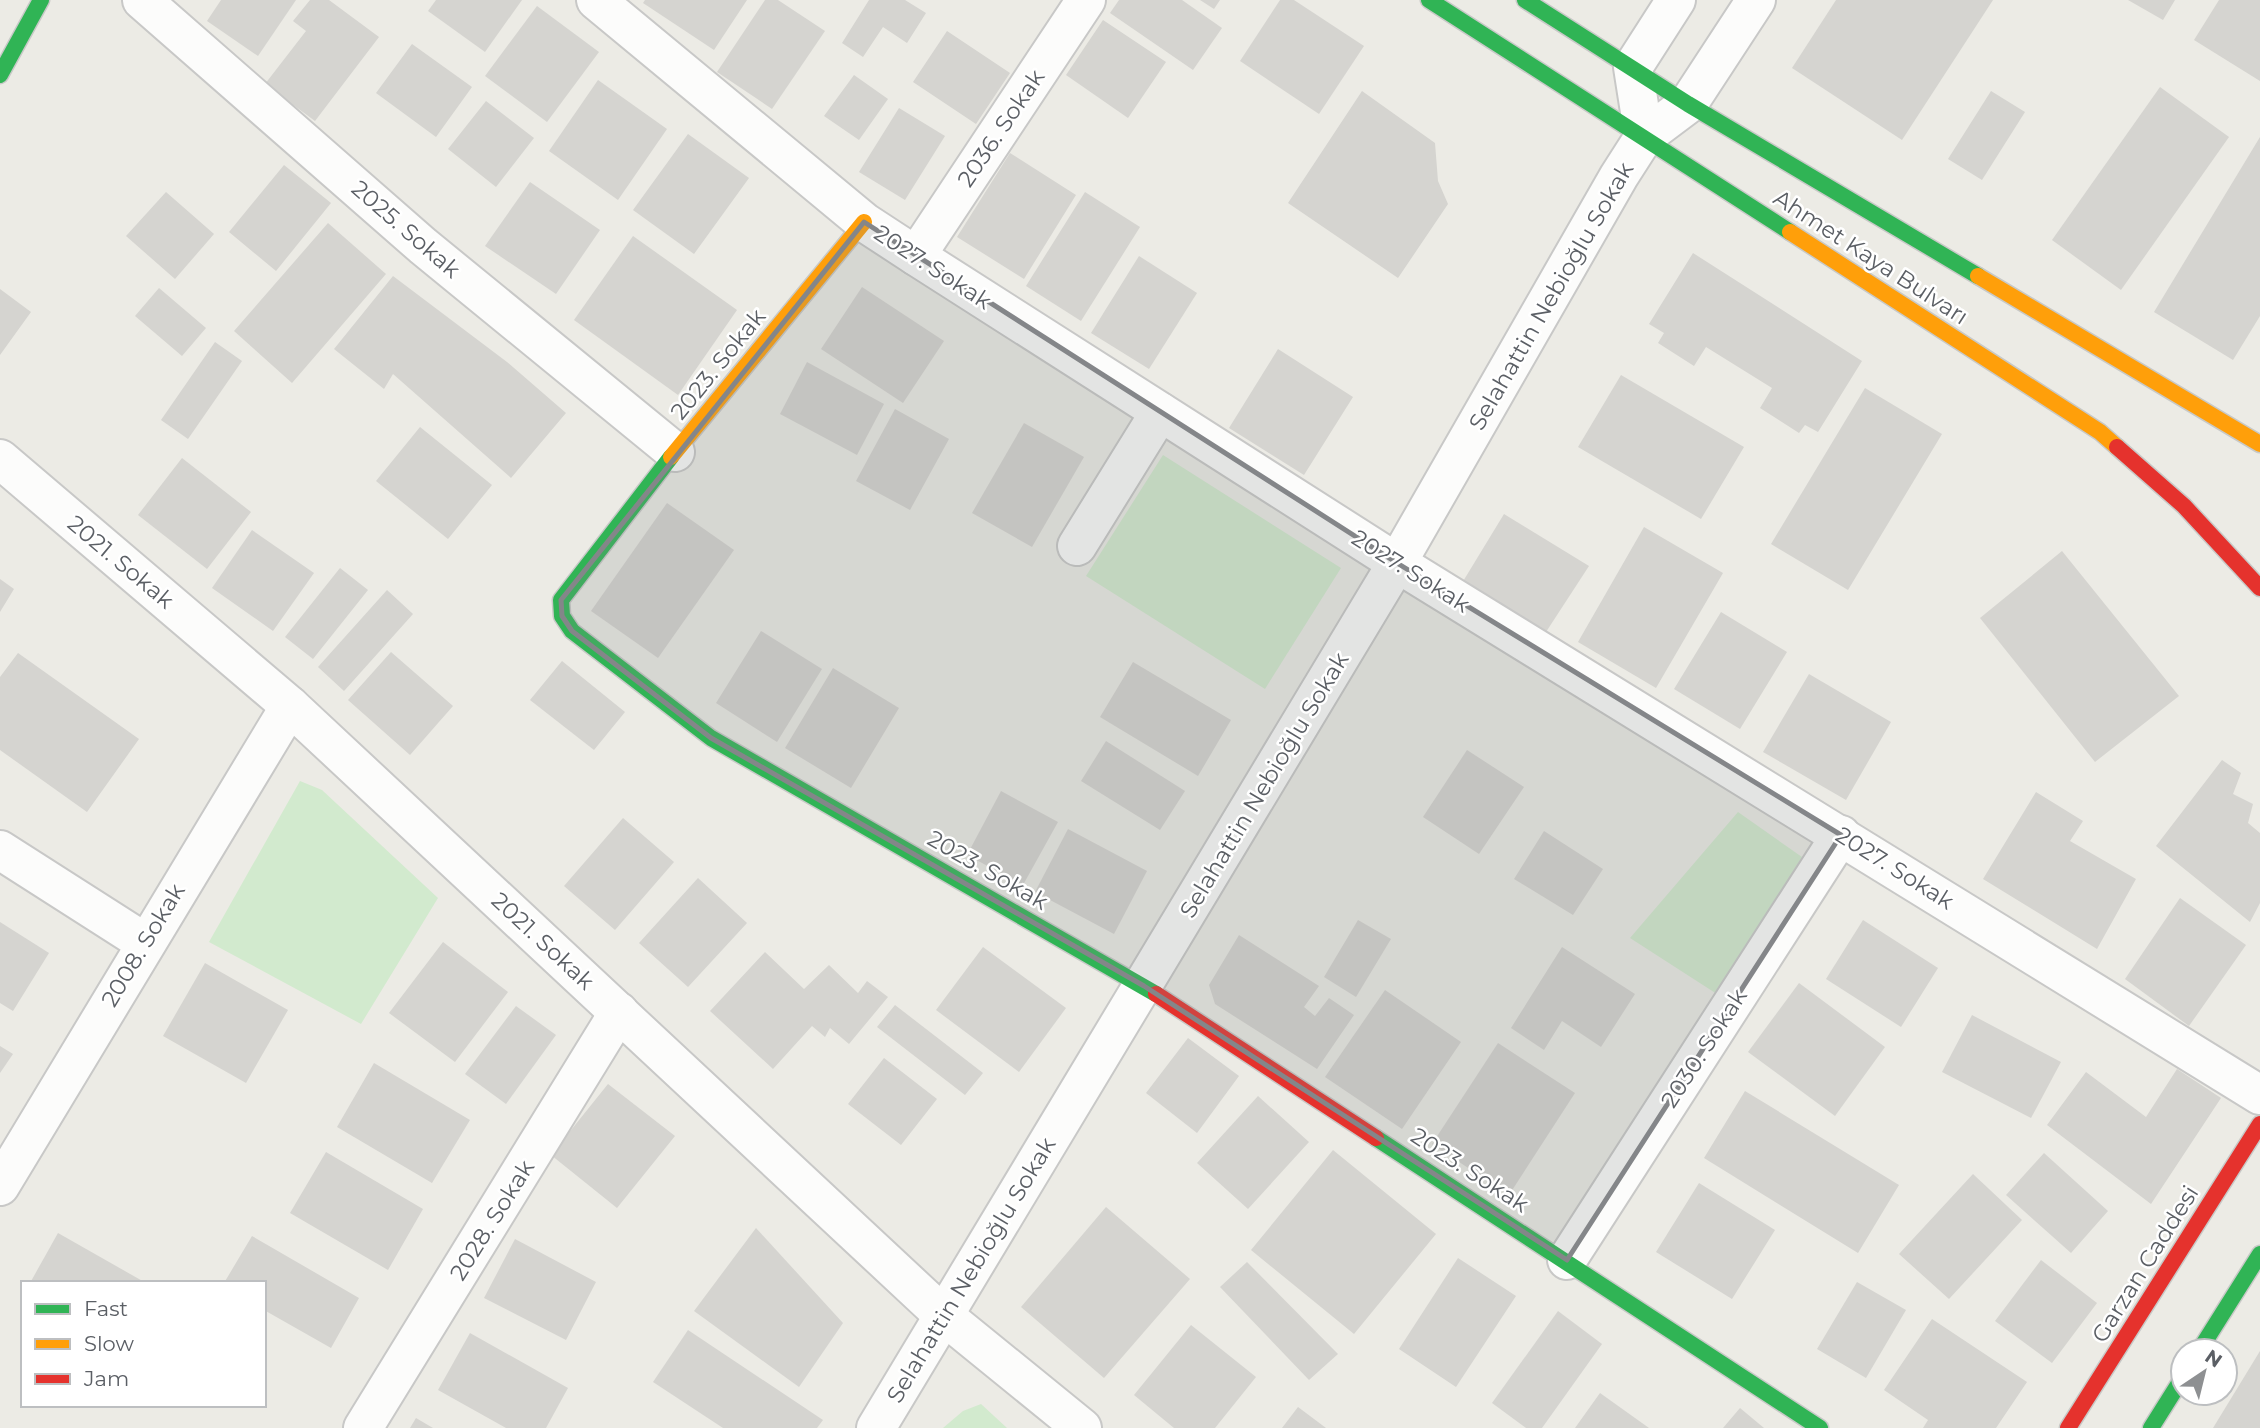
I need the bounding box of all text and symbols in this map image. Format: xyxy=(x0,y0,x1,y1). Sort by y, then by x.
street label: 2036. Sokak xyxy=(951,64,1051,192)
street label: Selahattin Nebioğlu Sokak xyxy=(1463,157,1639,435)
street label: 2025. Sokak xyxy=(346,174,466,284)
street label: Ahmet Kaya Bulvarı xyxy=(1768,184,1974,330)
street label: 2027. Sokak xyxy=(869,219,997,315)
street label: 2023. Sokak xyxy=(665,303,771,425)
street label: 2021. Sokak xyxy=(62,510,180,615)
street label: 2027. Sokak xyxy=(1347,524,1475,618)
street label: Selahattin Nebioğlu Sokak xyxy=(1174,647,1355,923)
street label: 2027. Sokak xyxy=(1831,821,1959,915)
street label: 2023. Sokak xyxy=(923,824,1053,916)
street label: 2008. Sokak xyxy=(95,878,191,1012)
street label: 2021. Sokak xyxy=(486,886,600,996)
street label: 2030. Sokak xyxy=(1655,983,1753,1113)
street label: 2023. Sokak xyxy=(1406,1122,1534,1219)
street label: Selahattin Nebioğlu Sokak xyxy=(881,1132,1062,1408)
street label: 2028. Sokak xyxy=(444,1154,540,1285)
street label: Garzan Caddesi xyxy=(2086,1180,2204,1348)
legend xyxy=(21,1281,266,1407)
text: Fast xyxy=(84,1296,128,1321)
text: Slow xyxy=(84,1331,134,1356)
north arrow xyxy=(2169,1337,2239,1407)
text: N xyxy=(2201,1345,2226,1372)
text: Jam xyxy=(83,1366,129,1391)

